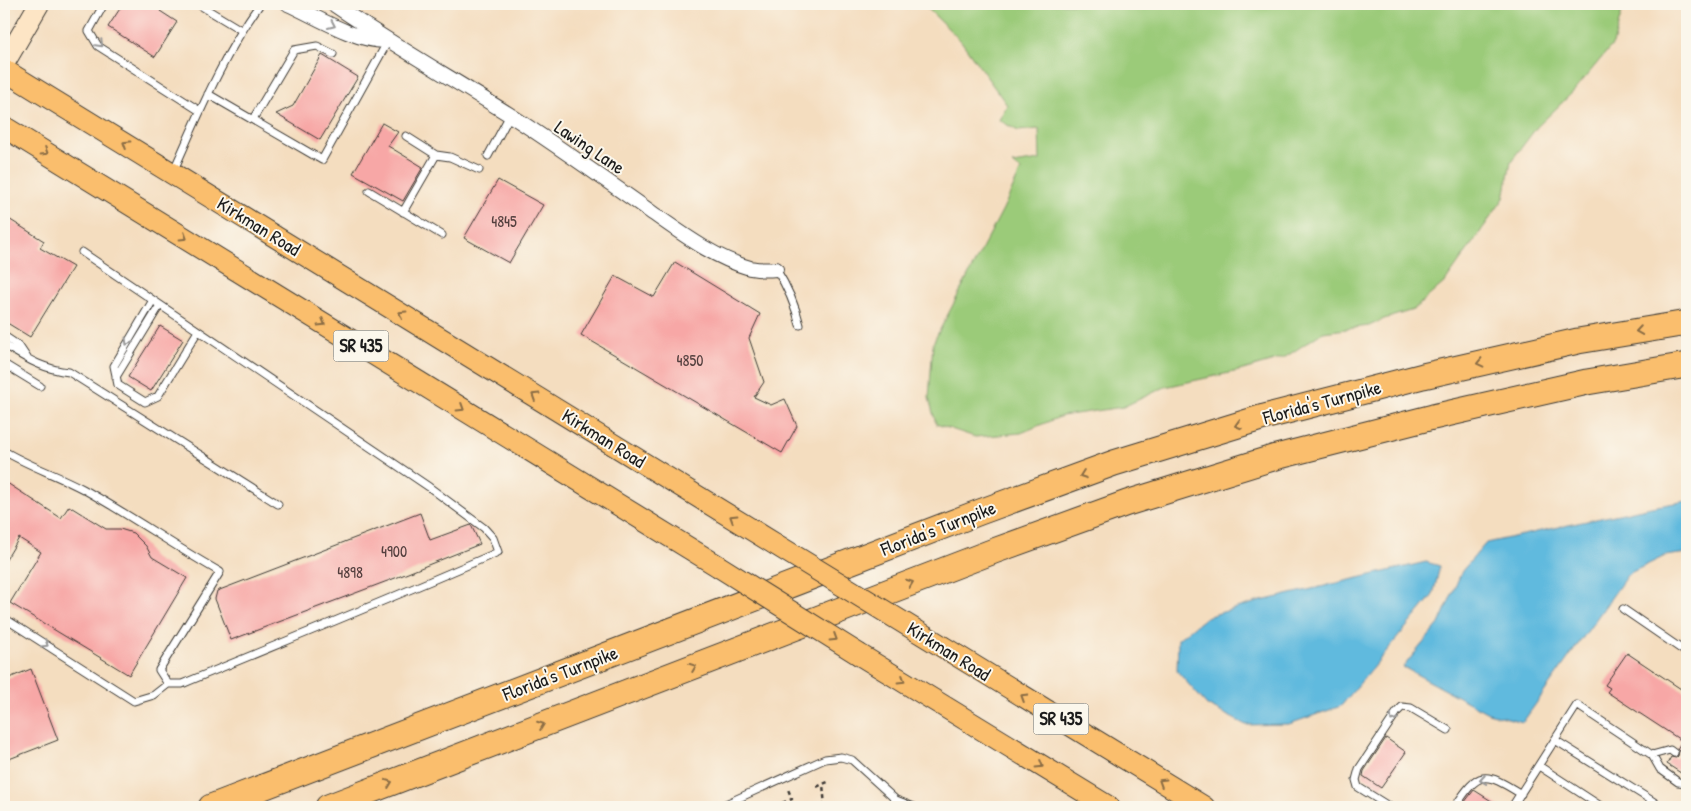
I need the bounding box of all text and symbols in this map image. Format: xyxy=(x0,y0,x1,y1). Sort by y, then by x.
one-way arrow xyxy=(327,19,336,29)
one-way arrow xyxy=(94,38,103,47)
street label: Lawing Lane xyxy=(550,114,631,180)
one-way arrow xyxy=(122,141,131,151)
one-way arrow xyxy=(40,146,49,156)
street label: Kirkman Road xyxy=(212,190,306,262)
house number: 4845 xyxy=(491,210,517,232)
one-way arrow xyxy=(178,231,187,241)
one-way arrow xyxy=(399,311,408,321)
one-way arrow xyxy=(317,316,326,326)
one-way arrow xyxy=(1635,325,1644,335)
road number: SR 435 xyxy=(334,331,388,362)
one-way arrow xyxy=(125,337,135,346)
house number: 4850 xyxy=(677,349,703,371)
one-way arrow xyxy=(1475,357,1484,368)
street label: Florida's Turnpike xyxy=(1259,374,1384,431)
one-way arrow xyxy=(532,393,541,403)
one-way arrow xyxy=(455,401,464,411)
street label: Kirkman Road xyxy=(557,402,651,474)
one-way arrow xyxy=(1234,419,1242,429)
one-way arrow xyxy=(1079,469,1088,479)
street label: Florida's Turnpike xyxy=(876,494,1000,562)
one-way arrow xyxy=(730,515,739,524)
house number: 4900 xyxy=(381,540,407,562)
house number: 4898 xyxy=(337,561,363,583)
one-way arrow xyxy=(905,579,914,589)
street label: Kirkman Road xyxy=(902,615,996,687)
one-way arrow xyxy=(828,632,837,642)
one-way arrow xyxy=(39,638,49,647)
street label: Florida's Turnpike xyxy=(498,639,622,707)
one-way arrow xyxy=(688,663,697,673)
one-way arrow xyxy=(896,674,905,684)
one-way arrow xyxy=(1020,693,1029,703)
road number: SR 435 xyxy=(1034,704,1088,734)
one-way arrow xyxy=(1390,712,1399,722)
one-way arrow xyxy=(536,721,545,731)
one-way arrow xyxy=(1035,759,1044,769)
one-way arrow xyxy=(1479,774,1488,784)
one-way arrow xyxy=(1159,778,1168,788)
one-way arrow xyxy=(385,779,393,789)

